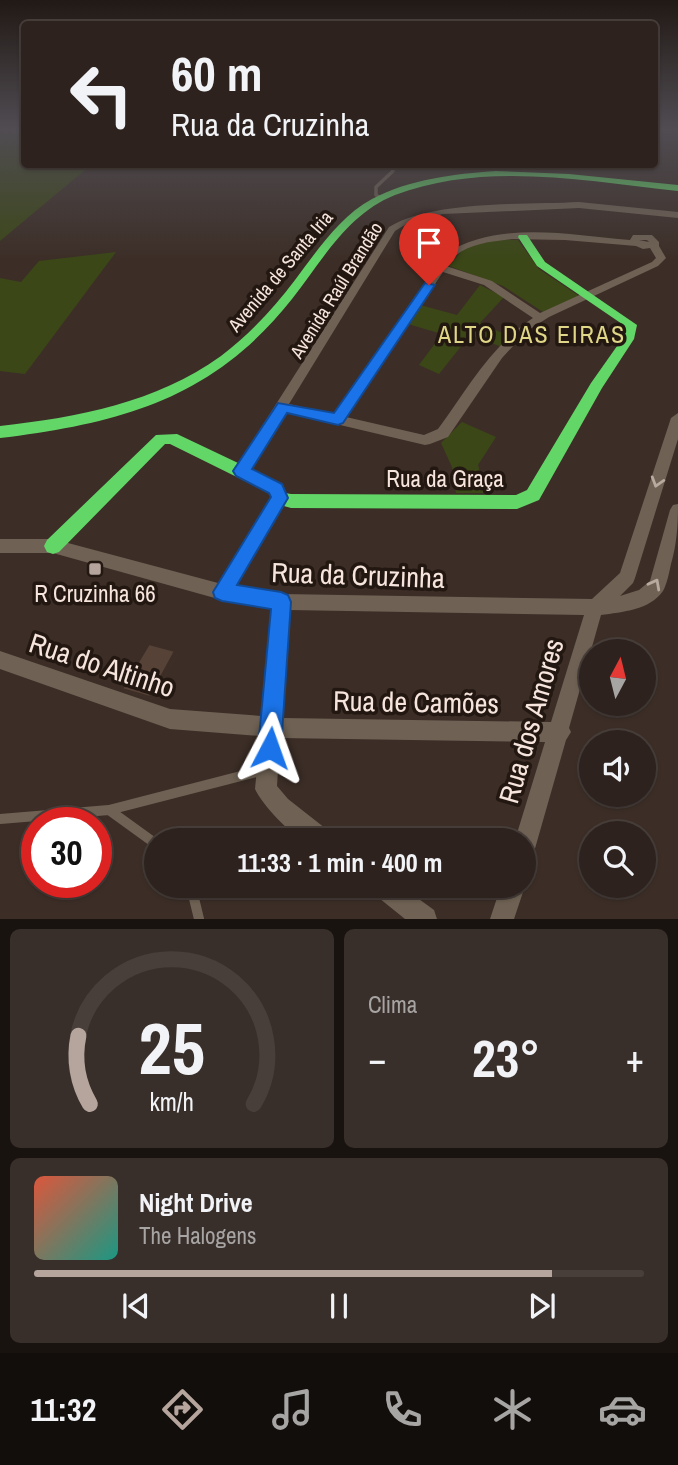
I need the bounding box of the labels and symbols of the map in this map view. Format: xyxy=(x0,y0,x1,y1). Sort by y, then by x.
street label: Avenida de Santa Iria xyxy=(221,205,339,338)
pin xyxy=(399,213,459,285)
street label: Avenida Raúl Brandão xyxy=(283,217,388,364)
district label: ALTO DAS EIRAS xyxy=(437,318,626,350)
street label: Rua da Graça xyxy=(386,463,504,494)
one-way arrow xyxy=(650,476,665,488)
street label: Rua da Cruzinha xyxy=(271,553,446,597)
marker: R Cruzinha 66 xyxy=(87,561,103,577)
place label: R Cruzinha 66 xyxy=(34,578,156,609)
one-way arrow xyxy=(646,578,660,591)
street label: Rua do Altinho xyxy=(24,624,180,706)
street label: Rua dos Amores xyxy=(489,634,573,808)
north arrow xyxy=(579,639,656,716)
street label: Rua de Camões xyxy=(333,682,499,722)
position arrow xyxy=(233,711,307,785)
speed limit sign: 30 xyxy=(21,807,112,898)

